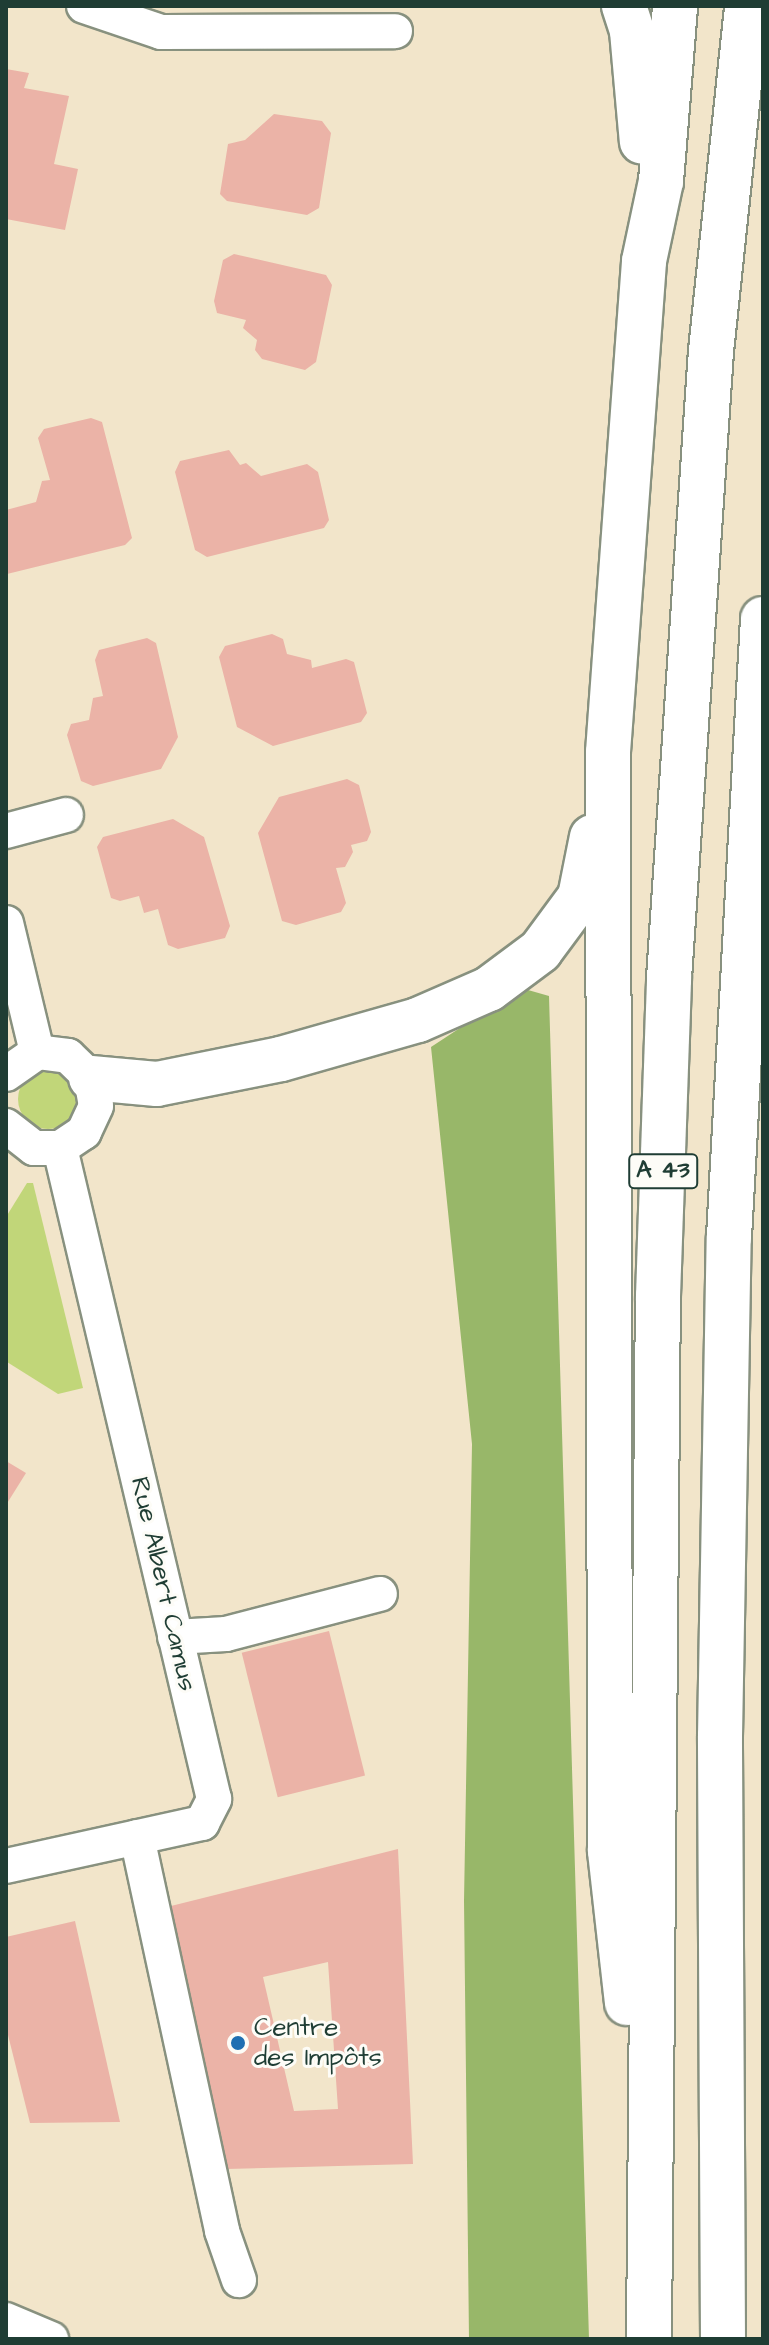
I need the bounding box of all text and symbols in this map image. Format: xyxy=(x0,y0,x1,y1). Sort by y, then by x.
road number: A 43 xyxy=(627,1151,699,1191)
street label: Rue Albert Camus xyxy=(123,1474,203,1694)
place label: Centre des Impôts xyxy=(254,2012,382,2074)
marker: Centre des Impôts xyxy=(229,2034,247,2052)

